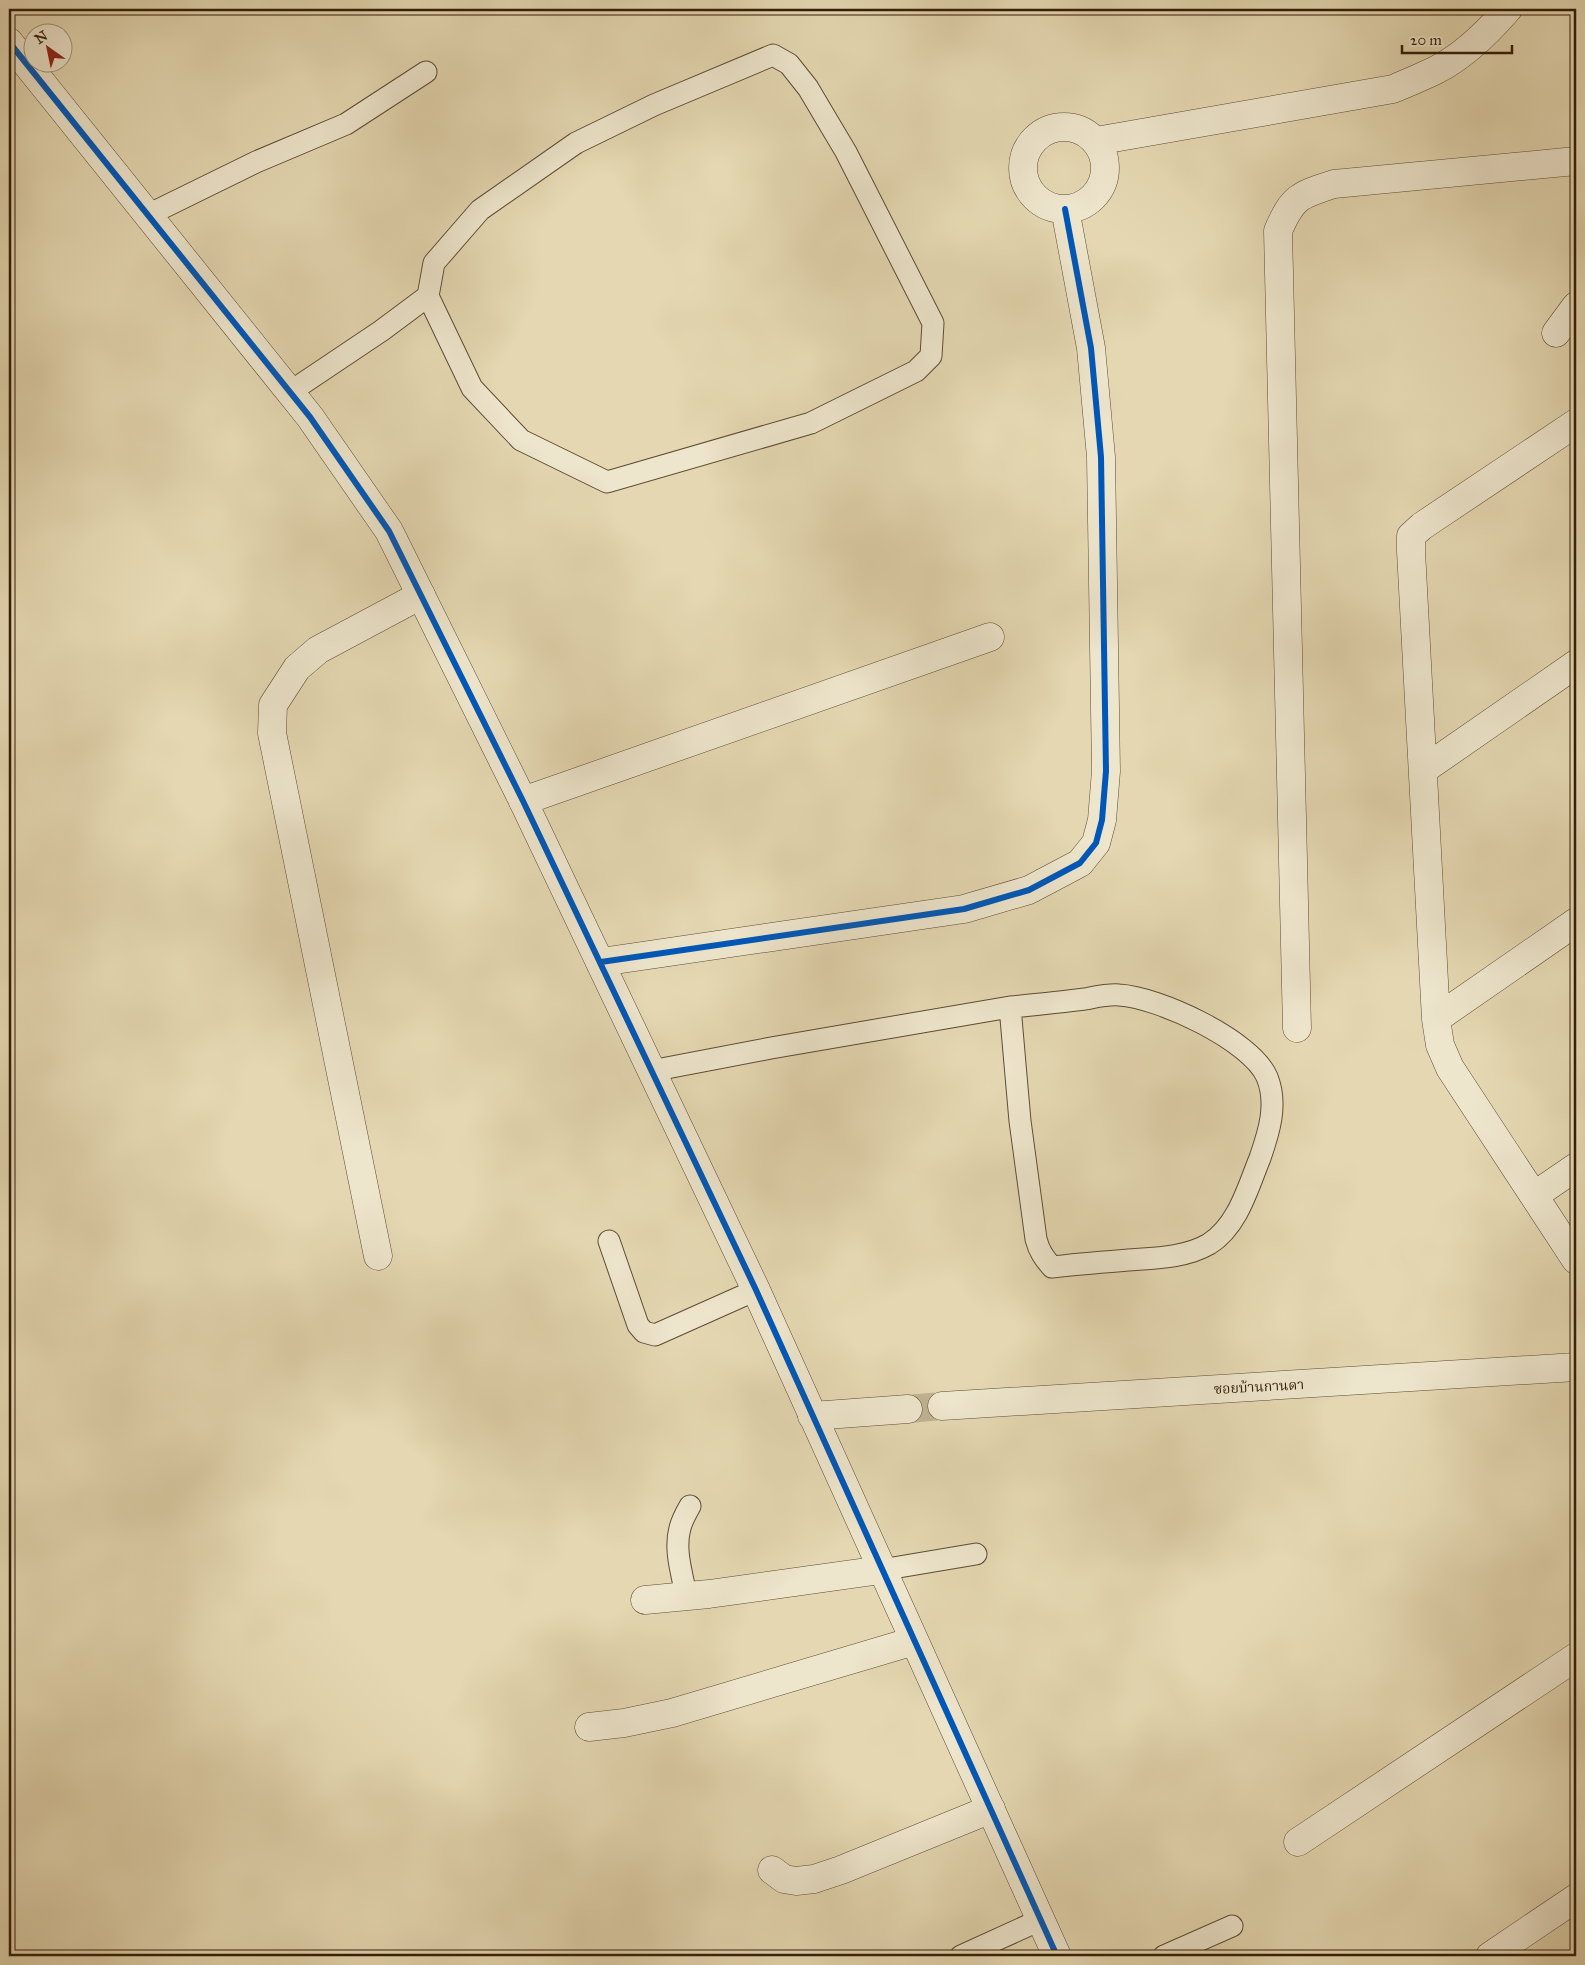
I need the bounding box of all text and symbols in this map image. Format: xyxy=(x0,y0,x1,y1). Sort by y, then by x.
north arrow xyxy=(22,22,72,72)
scale bar xyxy=(1402,22,1512,54)
text: N xyxy=(32,27,51,48)
text: 20 m xyxy=(1410,31,1442,49)
street label: ซอยบ้านกานดา xyxy=(1213,1376,1305,1398)

